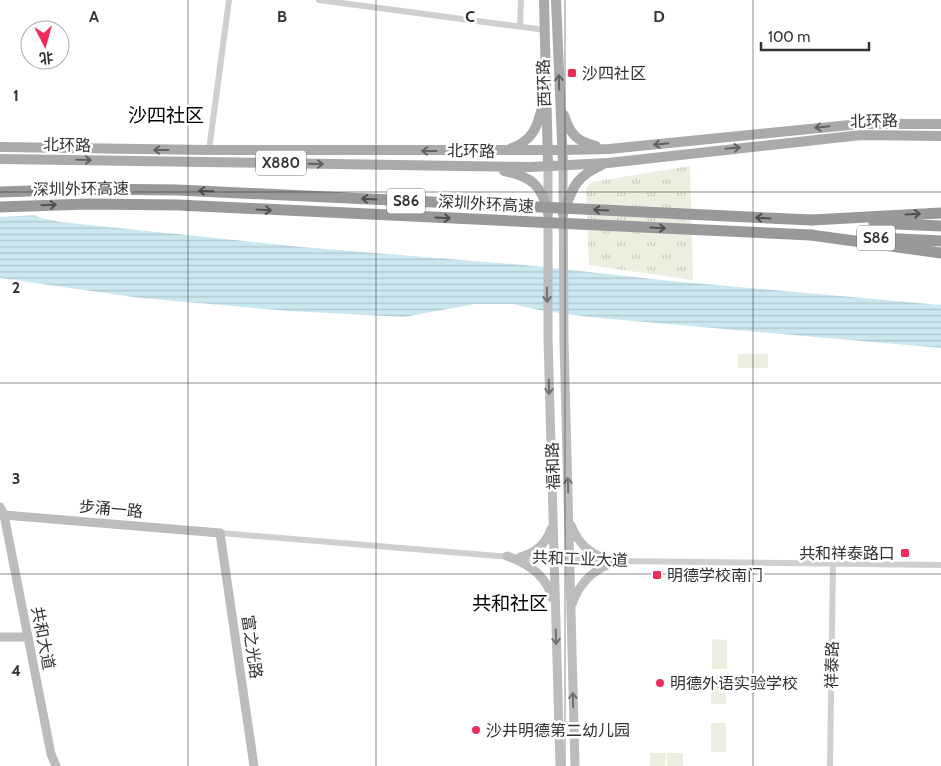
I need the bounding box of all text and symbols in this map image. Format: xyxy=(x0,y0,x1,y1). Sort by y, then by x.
text: A xyxy=(89,7,99,26)
text: B xyxy=(277,7,287,26)
text: C xyxy=(465,7,475,26)
text: D xyxy=(653,7,665,26)
north arrow xyxy=(20,20,70,70)
scale bar xyxy=(761,20,868,52)
text: 100 m xyxy=(768,28,810,46)
text: 北 xyxy=(38,48,54,68)
street label: 西环路 xyxy=(534,59,554,107)
place label: 沙四社区 xyxy=(582,64,646,83)
marker: 沙四社区 xyxy=(566,67,578,79)
one-way arrow xyxy=(554,74,564,90)
text: 1 xyxy=(13,86,19,105)
district label: 沙四社区 xyxy=(128,104,204,127)
street label: 北环路 xyxy=(850,111,898,131)
one-way arrow xyxy=(815,123,831,132)
street label: 北环路 xyxy=(43,135,91,155)
one-way arrow xyxy=(653,139,669,148)
street label: 北环路 xyxy=(447,141,495,161)
one-way arrow xyxy=(725,143,741,153)
one-way arrow xyxy=(154,145,170,155)
one-way arrow xyxy=(421,146,438,156)
road number: X880 xyxy=(256,150,306,176)
one-way arrow xyxy=(75,156,91,165)
one-way arrow xyxy=(308,159,324,168)
street label: 深圳外环高速 xyxy=(33,179,129,199)
one-way arrow xyxy=(199,187,215,196)
road number: S86 xyxy=(387,188,425,214)
street label: 深圳外环高速 xyxy=(438,192,534,216)
one-way arrow xyxy=(361,195,377,204)
one-way arrow xyxy=(40,200,56,210)
one-way arrow xyxy=(255,205,271,214)
one-way arrow xyxy=(593,206,609,215)
one-way arrow xyxy=(905,210,921,219)
one-way arrow xyxy=(435,213,451,223)
one-way arrow xyxy=(756,213,772,222)
one-way arrow xyxy=(650,223,666,233)
road number: S86 xyxy=(857,226,895,250)
text: 2 xyxy=(12,278,20,297)
one-way arrow xyxy=(543,287,552,303)
one-way arrow xyxy=(545,378,554,394)
street label: 福和路 xyxy=(543,442,563,490)
text: 3 xyxy=(12,469,20,488)
one-way arrow xyxy=(563,477,573,494)
street label: 步涌一路 xyxy=(78,497,144,521)
place label: 共和祥泰路口 xyxy=(799,544,895,563)
marker: 共和祥泰路口 xyxy=(899,547,911,559)
street label: 共和工业大道 xyxy=(532,548,628,570)
place label: 明德学校南门 xyxy=(667,566,763,585)
marker: 明德学校南门 xyxy=(651,569,663,581)
district label: 共和社区 xyxy=(472,592,548,615)
street label: 共和大道 xyxy=(28,605,58,671)
street label: 富之光路 xyxy=(238,614,266,680)
one-way arrow xyxy=(551,628,561,644)
street label: 祥泰路 xyxy=(822,641,842,689)
text: 4 xyxy=(11,661,21,680)
place label: 明德外语实验学校 xyxy=(670,674,798,693)
marker: 明德外语实验学校 xyxy=(654,677,666,689)
one-way arrow xyxy=(569,692,578,708)
place label: 沙井明德第二幼儿园 xyxy=(486,721,630,740)
marker: 沙井明德第二幼儿园 xyxy=(470,724,482,736)

